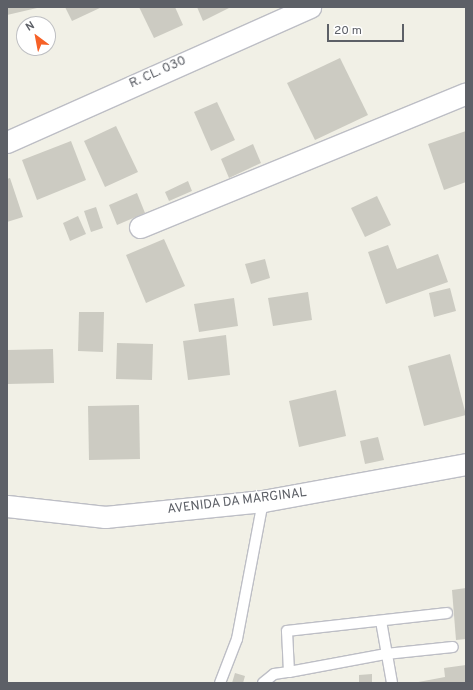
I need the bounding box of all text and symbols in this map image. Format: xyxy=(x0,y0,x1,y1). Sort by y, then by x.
north arrow xyxy=(16,16,56,56)
scale bar xyxy=(329,16,406,42)
text: N xyxy=(23,19,37,35)
text: 20 m xyxy=(334,23,362,39)
street label: R. CL. 030 xyxy=(127,54,189,92)
street label: AVENIDA DA MARGINAL xyxy=(166,486,308,518)

